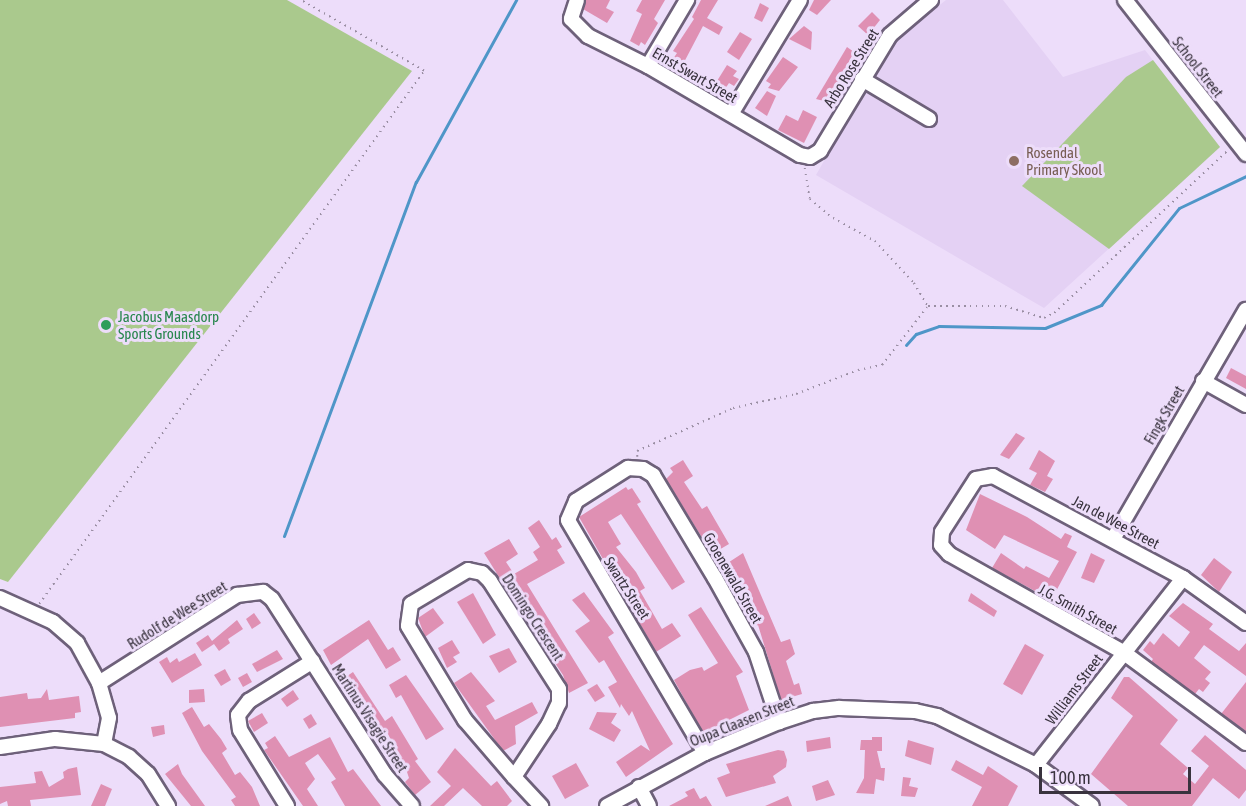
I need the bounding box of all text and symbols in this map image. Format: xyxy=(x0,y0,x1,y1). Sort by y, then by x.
street label: Arbo Rose Street xyxy=(820,25,882,111)
street label: School Street xyxy=(1169,33,1227,101)
street label: Ernst Swart Street xyxy=(649,43,741,107)
place label: Rosendal Primary Skool xyxy=(1026,143,1102,178)
marker: Rosendal Primary Skool xyxy=(1007,154,1021,168)
place label: Jacobus Maasdorp Sports Grounds xyxy=(118,307,219,342)
marker: Jacobus Maasdorp Sports Grounds xyxy=(99,318,113,332)
street label: Fingk Street xyxy=(1140,382,1188,448)
street label: Jan de Wee Street xyxy=(1069,492,1163,552)
street label: Groenewald Street xyxy=(700,529,766,627)
street label: Swartz Street xyxy=(600,553,654,623)
street label: Domingo Crescent xyxy=(498,570,568,664)
street label: Rudolf de Wee Street xyxy=(124,577,230,653)
street label: J.G. Smith Street xyxy=(1036,580,1120,638)
street label: Williams Street xyxy=(1042,650,1106,728)
street label: Martinus Visagie Street xyxy=(328,660,412,776)
street label: Oupa Claasen Street xyxy=(687,692,797,750)
scale bar xyxy=(1042,755,1194,793)
text: 100 m xyxy=(1050,767,1091,788)

